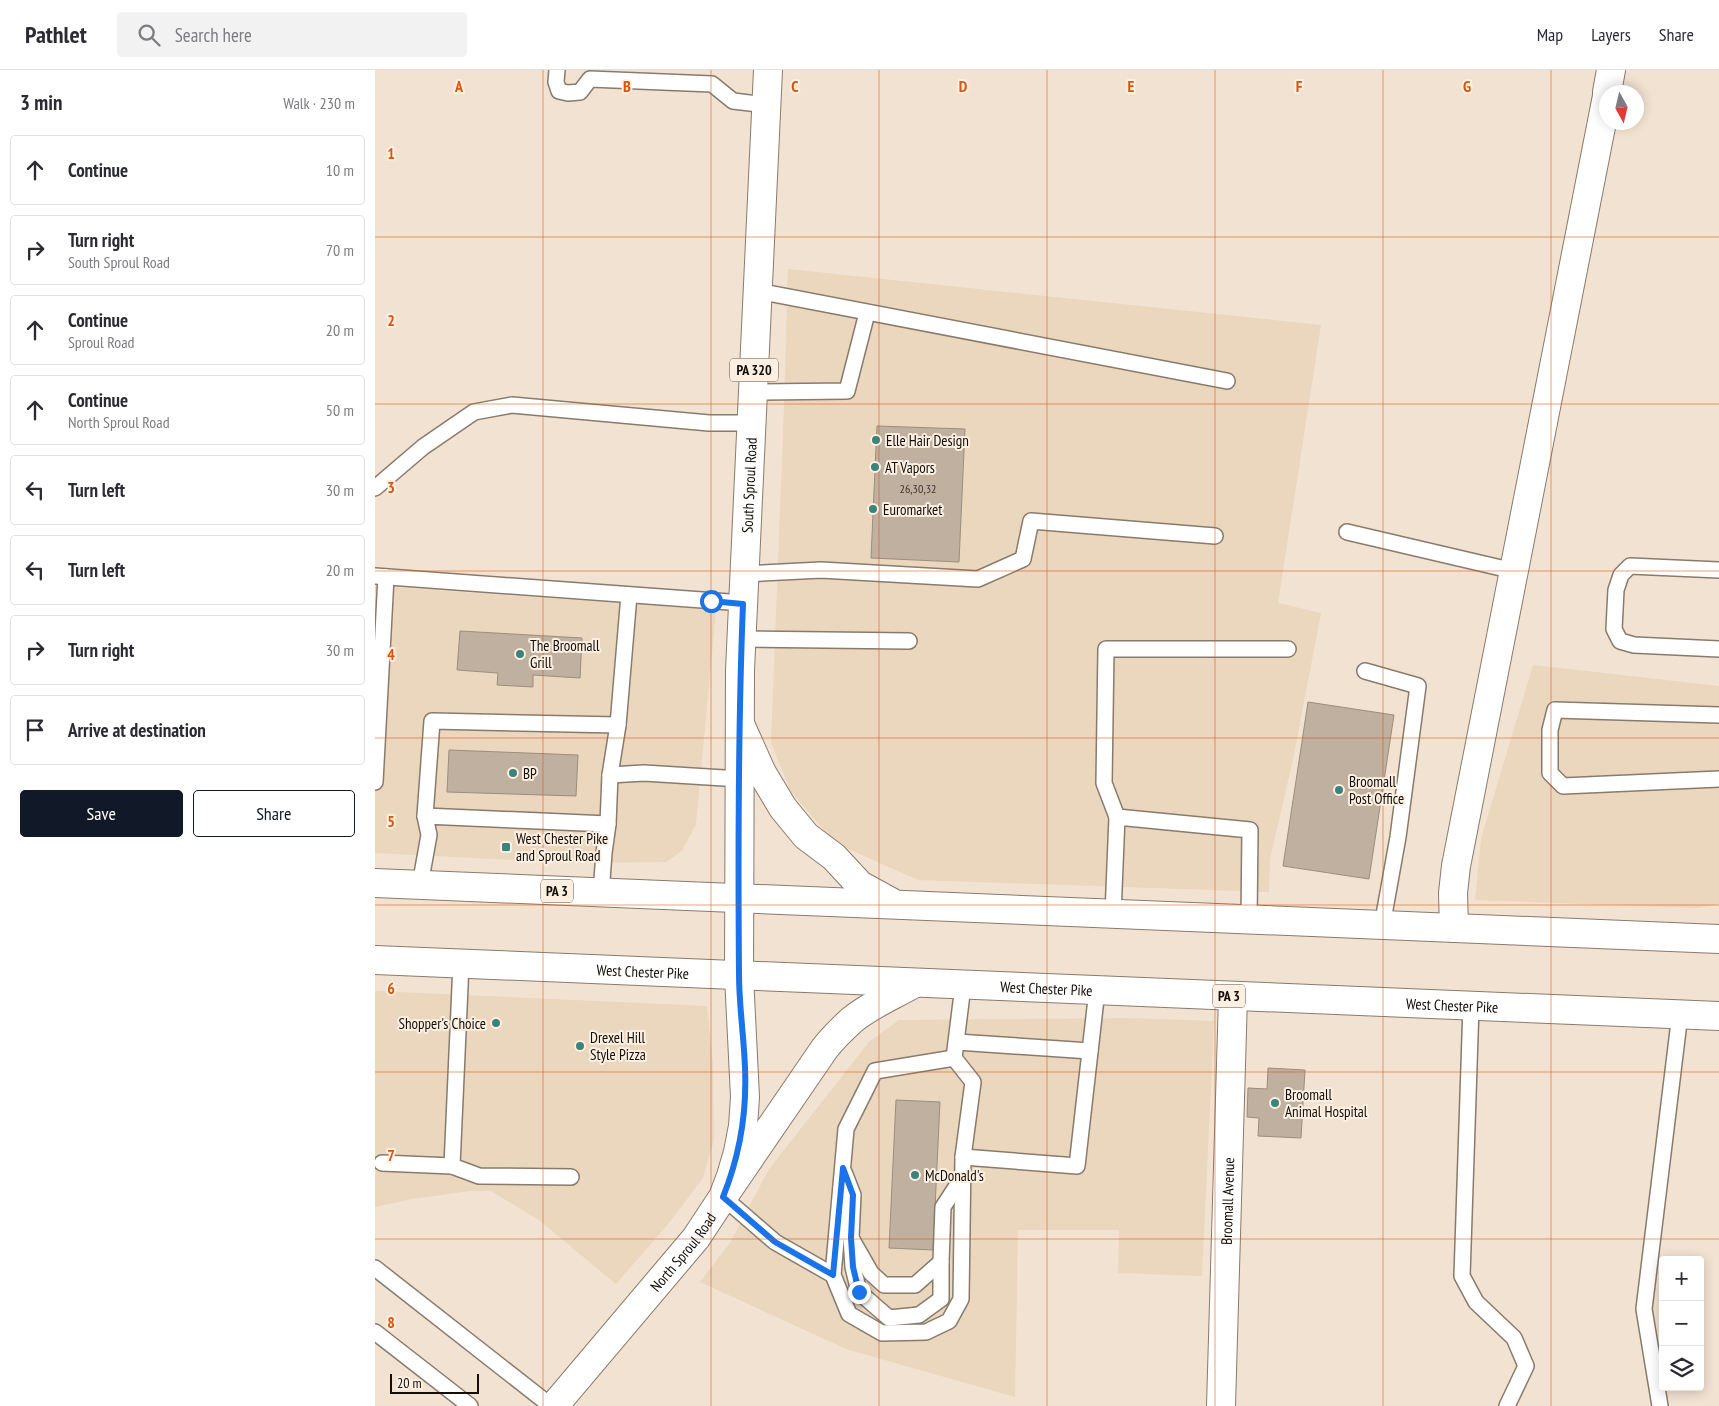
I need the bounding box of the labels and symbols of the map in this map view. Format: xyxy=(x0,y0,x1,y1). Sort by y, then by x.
text: A xyxy=(454,76,464,96)
text: B xyxy=(623,76,631,96)
text: C xyxy=(791,76,799,96)
text: D xyxy=(959,76,968,96)
text: E xyxy=(1128,76,1135,96)
text: F xyxy=(1296,76,1303,96)
text: G xyxy=(1463,76,1471,96)
north arrow xyxy=(1599,85,1644,130)
text: 1 xyxy=(387,143,395,163)
text: 2 xyxy=(387,310,395,330)
road number: PA 320 xyxy=(730,358,778,382)
place label: Elle Hair Design xyxy=(886,431,969,450)
marker: Elle Hair Design xyxy=(870,434,882,446)
street label: South Sproul Road xyxy=(737,437,760,533)
place label: AT Vapors xyxy=(885,458,935,477)
marker: AT Vapors xyxy=(869,461,881,473)
text: 3 xyxy=(387,477,395,497)
house number: 26,30,32 xyxy=(900,481,936,496)
place label: Euromarket xyxy=(883,500,942,519)
marker: Euromarket xyxy=(867,503,879,515)
route start xyxy=(700,590,723,613)
place label: The Broomall Grill xyxy=(530,636,600,672)
text: 4 xyxy=(387,644,395,664)
marker: The Broomall Grill xyxy=(514,648,526,660)
place label: BP xyxy=(523,764,537,783)
marker: BP xyxy=(507,767,519,779)
place label: Broomall Post Office xyxy=(1349,772,1404,808)
marker: Broomall Post Office xyxy=(1333,784,1345,796)
text: 5 xyxy=(387,811,395,831)
place label: West Chester Pike and Sproul Road xyxy=(516,829,608,865)
marker: West Chester Pike and Sproul Road xyxy=(500,841,512,853)
road number: PA 3 xyxy=(541,879,573,902)
street label: West Chester Pike xyxy=(596,960,689,983)
street label: West Chester Pike xyxy=(1000,977,1093,999)
text: 6 xyxy=(387,978,395,998)
road number: PA 3 xyxy=(1213,984,1245,1008)
street label: West Chester Pike xyxy=(1406,993,1499,1016)
place label: Shopper's Choice xyxy=(398,1014,486,1033)
marker: Shopper's Choice xyxy=(490,1017,502,1029)
place label: Drexel Hill Style Pizza xyxy=(590,1028,646,1064)
marker: Drexel Hill Style Pizza xyxy=(574,1040,586,1052)
place label: Broomall Animal Hospital xyxy=(1285,1085,1368,1121)
marker: Broomall Animal Hospital xyxy=(1269,1097,1281,1109)
text: 7 xyxy=(387,1145,395,1165)
street label: Broomall Avenue xyxy=(1216,1157,1238,1245)
place label: McDonald's xyxy=(925,1166,984,1185)
marker: McDonald's xyxy=(909,1169,921,1181)
street label: North Sproul Road xyxy=(646,1209,720,1295)
route end xyxy=(848,1281,871,1304)
text: 8 xyxy=(387,1312,395,1332)
scale bar xyxy=(390,1371,479,1394)

